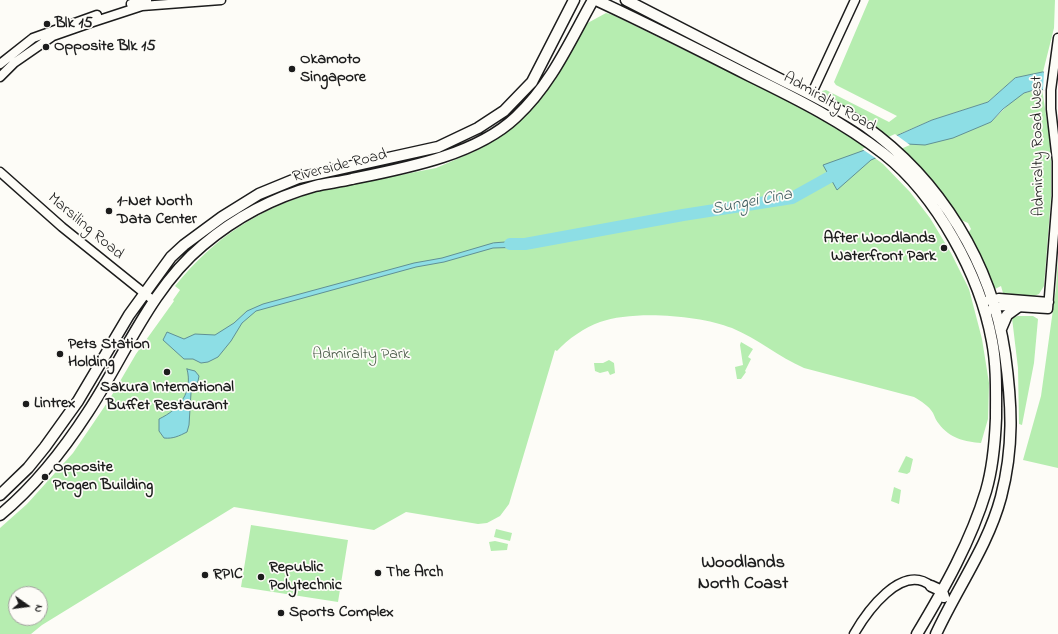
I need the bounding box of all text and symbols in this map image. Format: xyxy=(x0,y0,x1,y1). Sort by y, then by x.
place label: Blk 15 xyxy=(55,14,93,34)
marker: Blk 15 xyxy=(42,19,52,29)
place label: Opposite Blk 15 xyxy=(54,37,156,57)
marker: Opposite Blk 15 xyxy=(41,42,51,52)
place label: Okamoto Singapore xyxy=(300,50,366,88)
marker: Okamoto Singapore xyxy=(287,64,297,74)
street label: Admiralty Road xyxy=(779,69,879,137)
street label: Admiralty Road West xyxy=(1028,76,1050,216)
street label: Riverside Road xyxy=(291,146,389,188)
water label: Sungei Cina xyxy=(710,185,794,221)
street label: Marsiling Road xyxy=(43,190,127,264)
place label: 1-Net North Data Center xyxy=(117,192,197,230)
marker: 1-Net North Data Center xyxy=(104,206,114,216)
place label: After Woodlands Waterfront Park xyxy=(823,229,936,267)
marker: After Woodlands Waterfront Park xyxy=(939,243,949,253)
place label: Pets Station Holding xyxy=(68,335,150,373)
park label: Admiralty Park xyxy=(312,345,410,365)
marker: Pets Station Holding xyxy=(55,349,65,359)
marker: Sakura International Buffet Restaurant xyxy=(162,367,172,377)
place label: Sakura International Buffet Restaurant xyxy=(100,378,234,416)
place label: Lintrex xyxy=(34,394,75,414)
marker: Lintrex xyxy=(21,399,31,409)
place label: Opposite Progen Building xyxy=(53,458,153,496)
marker: Opposite Progen Building xyxy=(40,472,50,482)
district label: Woodlands North Coast xyxy=(698,553,788,596)
place label: Republic Polytechnic xyxy=(269,558,342,596)
place label: The Arch xyxy=(386,563,443,583)
place label: RPIC xyxy=(213,565,243,585)
marker: The Arch xyxy=(373,568,383,578)
marker: RPIC xyxy=(200,570,210,580)
marker: Republic Polytechnic xyxy=(256,572,266,582)
north arrow xyxy=(8,586,48,626)
text: N xyxy=(30,603,47,614)
place label: Sports Complex xyxy=(289,603,394,623)
marker: Sports Complex xyxy=(276,608,286,618)

